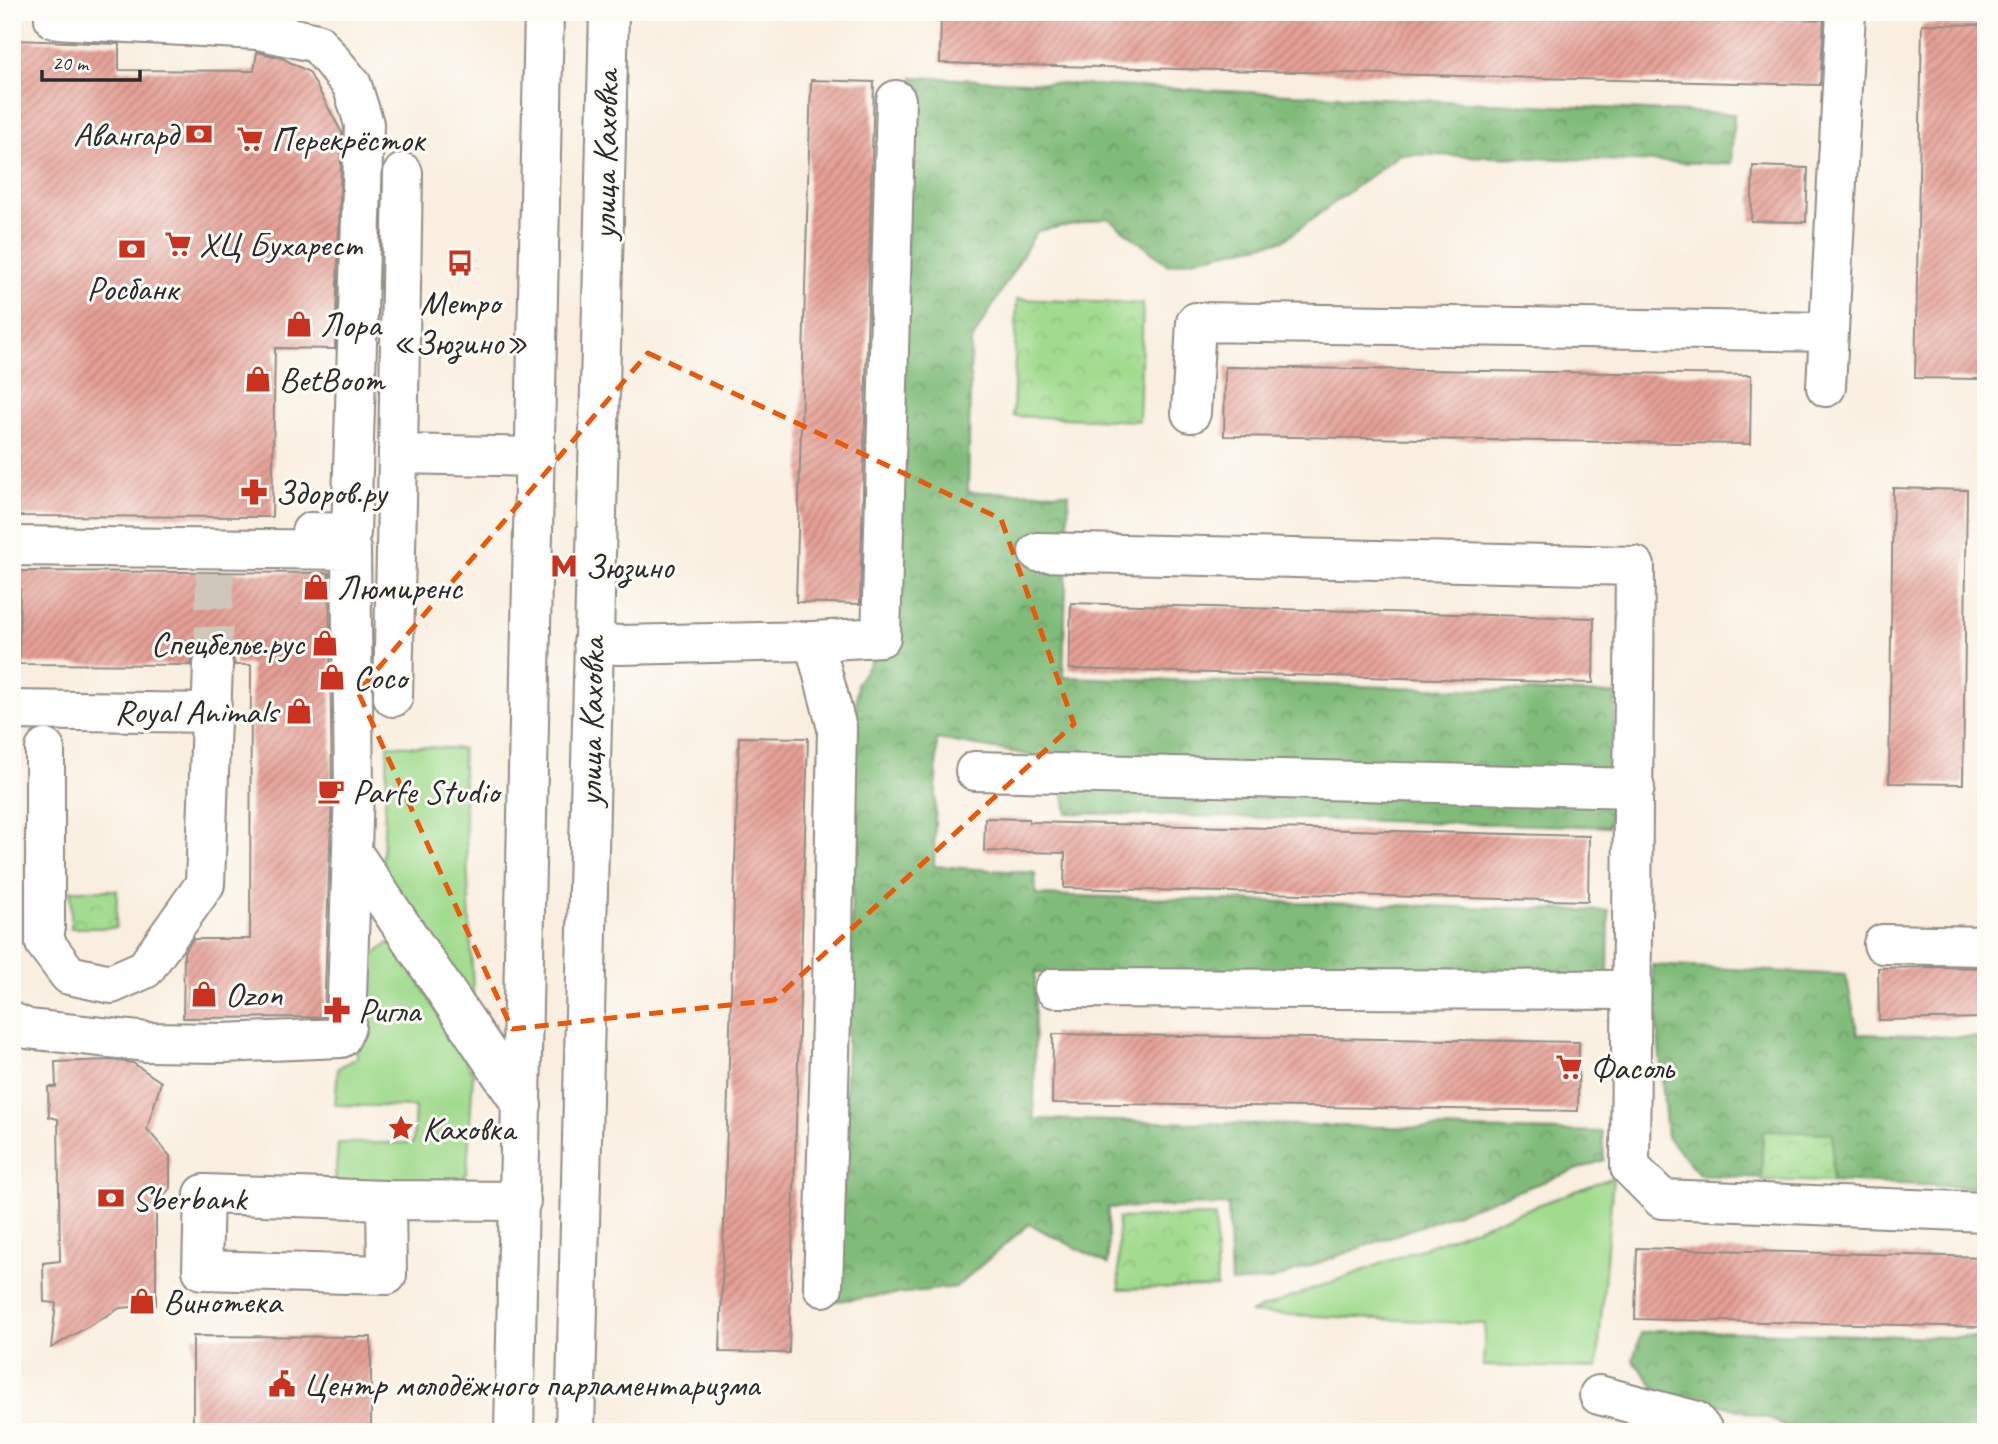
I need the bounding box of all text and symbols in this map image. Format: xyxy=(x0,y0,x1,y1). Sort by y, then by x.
scale bar xyxy=(42,38,140,82)
text: 20 m xyxy=(52,50,90,76)
street label: улица Каховка xyxy=(581,67,629,242)
place label: Авангард xyxy=(73,112,181,157)
place label: Перекрёсток xyxy=(271,117,427,162)
bank icon: Авангард xyxy=(184,119,214,149)
supermarket icon: Перекрёсток xyxy=(235,124,265,154)
place label: ХЦ Бухарест xyxy=(199,222,363,267)
supermarket icon: ХЦ Бухарест xyxy=(163,229,193,259)
bank icon: Росбанк xyxy=(117,234,147,264)
bus stop icon: Метро «Зюзино» xyxy=(445,248,475,278)
place label: Росбанк xyxy=(86,266,181,311)
place label: Метро «Зюзино» xyxy=(392,280,528,365)
place label: Лора xyxy=(320,302,383,347)
shop icon: Лора xyxy=(284,309,314,339)
place label: BetBoom xyxy=(279,357,387,402)
shop icon: BetBoom xyxy=(243,364,273,394)
place label: Здоров.ру xyxy=(275,470,389,515)
pharmacy icon: Здоров.ру xyxy=(239,477,269,507)
place label: Зюзино xyxy=(585,544,675,589)
metro station icon: Зюзино xyxy=(549,551,579,581)
place label: Люмиренс xyxy=(337,565,464,610)
shop icon: Люмиренс xyxy=(301,572,331,602)
place label: Спецбелье.рус xyxy=(151,621,306,666)
shop icon: Спецбелье.рус xyxy=(310,628,340,658)
street label: улица Каховка xyxy=(567,634,615,809)
place label: Coco xyxy=(353,655,410,700)
shop icon: Coco xyxy=(317,662,347,692)
place label: Royal Animals xyxy=(115,689,281,734)
shop icon: Royal Animals xyxy=(284,696,314,726)
place label: Parfe Studio xyxy=(352,769,503,814)
cafe icon: Parfe Studio xyxy=(316,776,346,806)
place label: Ozon xyxy=(225,972,283,1017)
shop icon: Ozon xyxy=(189,979,219,1009)
place label: Ригла xyxy=(358,988,422,1033)
pharmacy icon: Ригла xyxy=(322,995,352,1025)
place label: Фасоль xyxy=(1590,1045,1676,1090)
supermarket icon: Фасоль xyxy=(1554,1052,1584,1082)
place label: Каховка xyxy=(422,1106,518,1151)
place icon: Каховка xyxy=(386,1113,416,1143)
place label: Sberbank xyxy=(132,1176,249,1221)
bank icon: Sberbank xyxy=(96,1183,126,1213)
place label: Винотека xyxy=(163,1279,284,1324)
shop icon: Винотека xyxy=(127,1286,157,1316)
place label: Центр молодёжного парламентаризма xyxy=(303,1362,761,1407)
public building icon: Центр молодёжного парламентаризма xyxy=(267,1369,297,1399)

